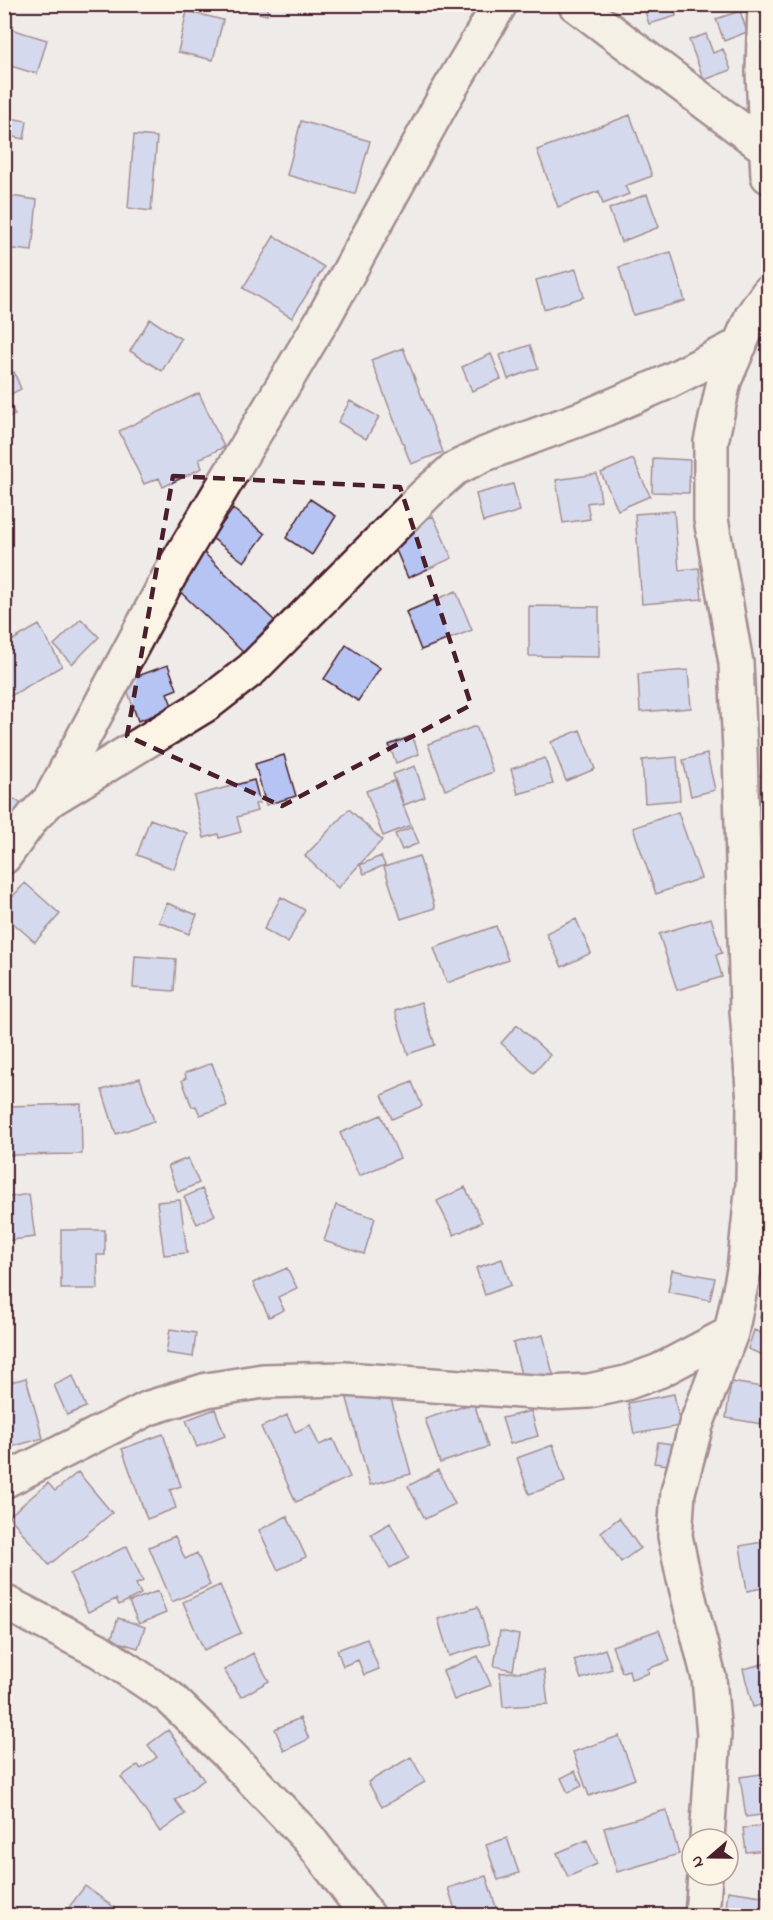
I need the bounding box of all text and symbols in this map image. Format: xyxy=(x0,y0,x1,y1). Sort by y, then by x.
north arrow xyxy=(680,1827,740,1887)
text: N xyxy=(685,1852,711,1871)

